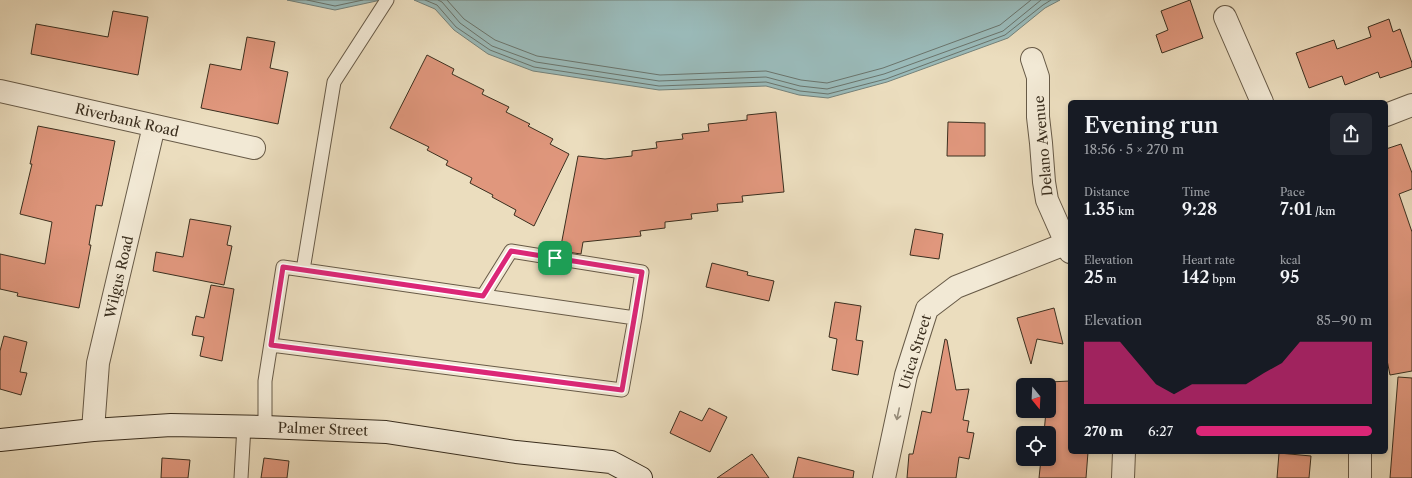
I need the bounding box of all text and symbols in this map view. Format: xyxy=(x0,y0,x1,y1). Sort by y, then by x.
street label: Delano Avenue xyxy=(1030,95,1056,197)
street label: Riverbank Road xyxy=(73,99,181,141)
text: Evening run xyxy=(1084,112,1219,139)
button: share xyxy=(1330,113,1372,155)
text: 18:56 · 5 × 270 m xyxy=(1084,141,1184,157)
text: Distance xyxy=(1084,185,1130,199)
text: Time xyxy=(1182,185,1210,199)
text: Pace xyxy=(1280,185,1305,199)
text: 1.35 xyxy=(1084,199,1115,219)
text: 9:28 xyxy=(1182,199,1217,219)
text: 7:01 xyxy=(1280,199,1312,219)
text: km xyxy=(1115,204,1135,218)
text: /km xyxy=(1312,204,1335,218)
street label: Wilgus Road xyxy=(101,233,137,321)
pin xyxy=(538,241,572,275)
icon: arrive xyxy=(544,247,566,269)
text: Elevation xyxy=(1084,253,1133,267)
text: Heart rate xyxy=(1182,253,1235,267)
text: kcal xyxy=(1280,253,1301,267)
text: 25 xyxy=(1084,267,1103,287)
text: 142 xyxy=(1182,267,1209,287)
text: 95 xyxy=(1280,267,1299,287)
text: m xyxy=(1103,272,1116,286)
text: bpm xyxy=(1209,272,1236,286)
street label: Utica Street xyxy=(895,312,935,392)
text: Elevation xyxy=(1084,312,1142,328)
text: 85–90 m xyxy=(1316,312,1372,328)
north arrow xyxy=(1016,378,1056,418)
map controls xyxy=(1016,378,1056,466)
one-way arrow xyxy=(894,407,902,420)
street label: Palmer Street xyxy=(277,418,369,440)
text: 270 m xyxy=(1084,423,1123,439)
text: 6:27 xyxy=(1148,423,1173,439)
button: locate xyxy=(1016,426,1056,466)

